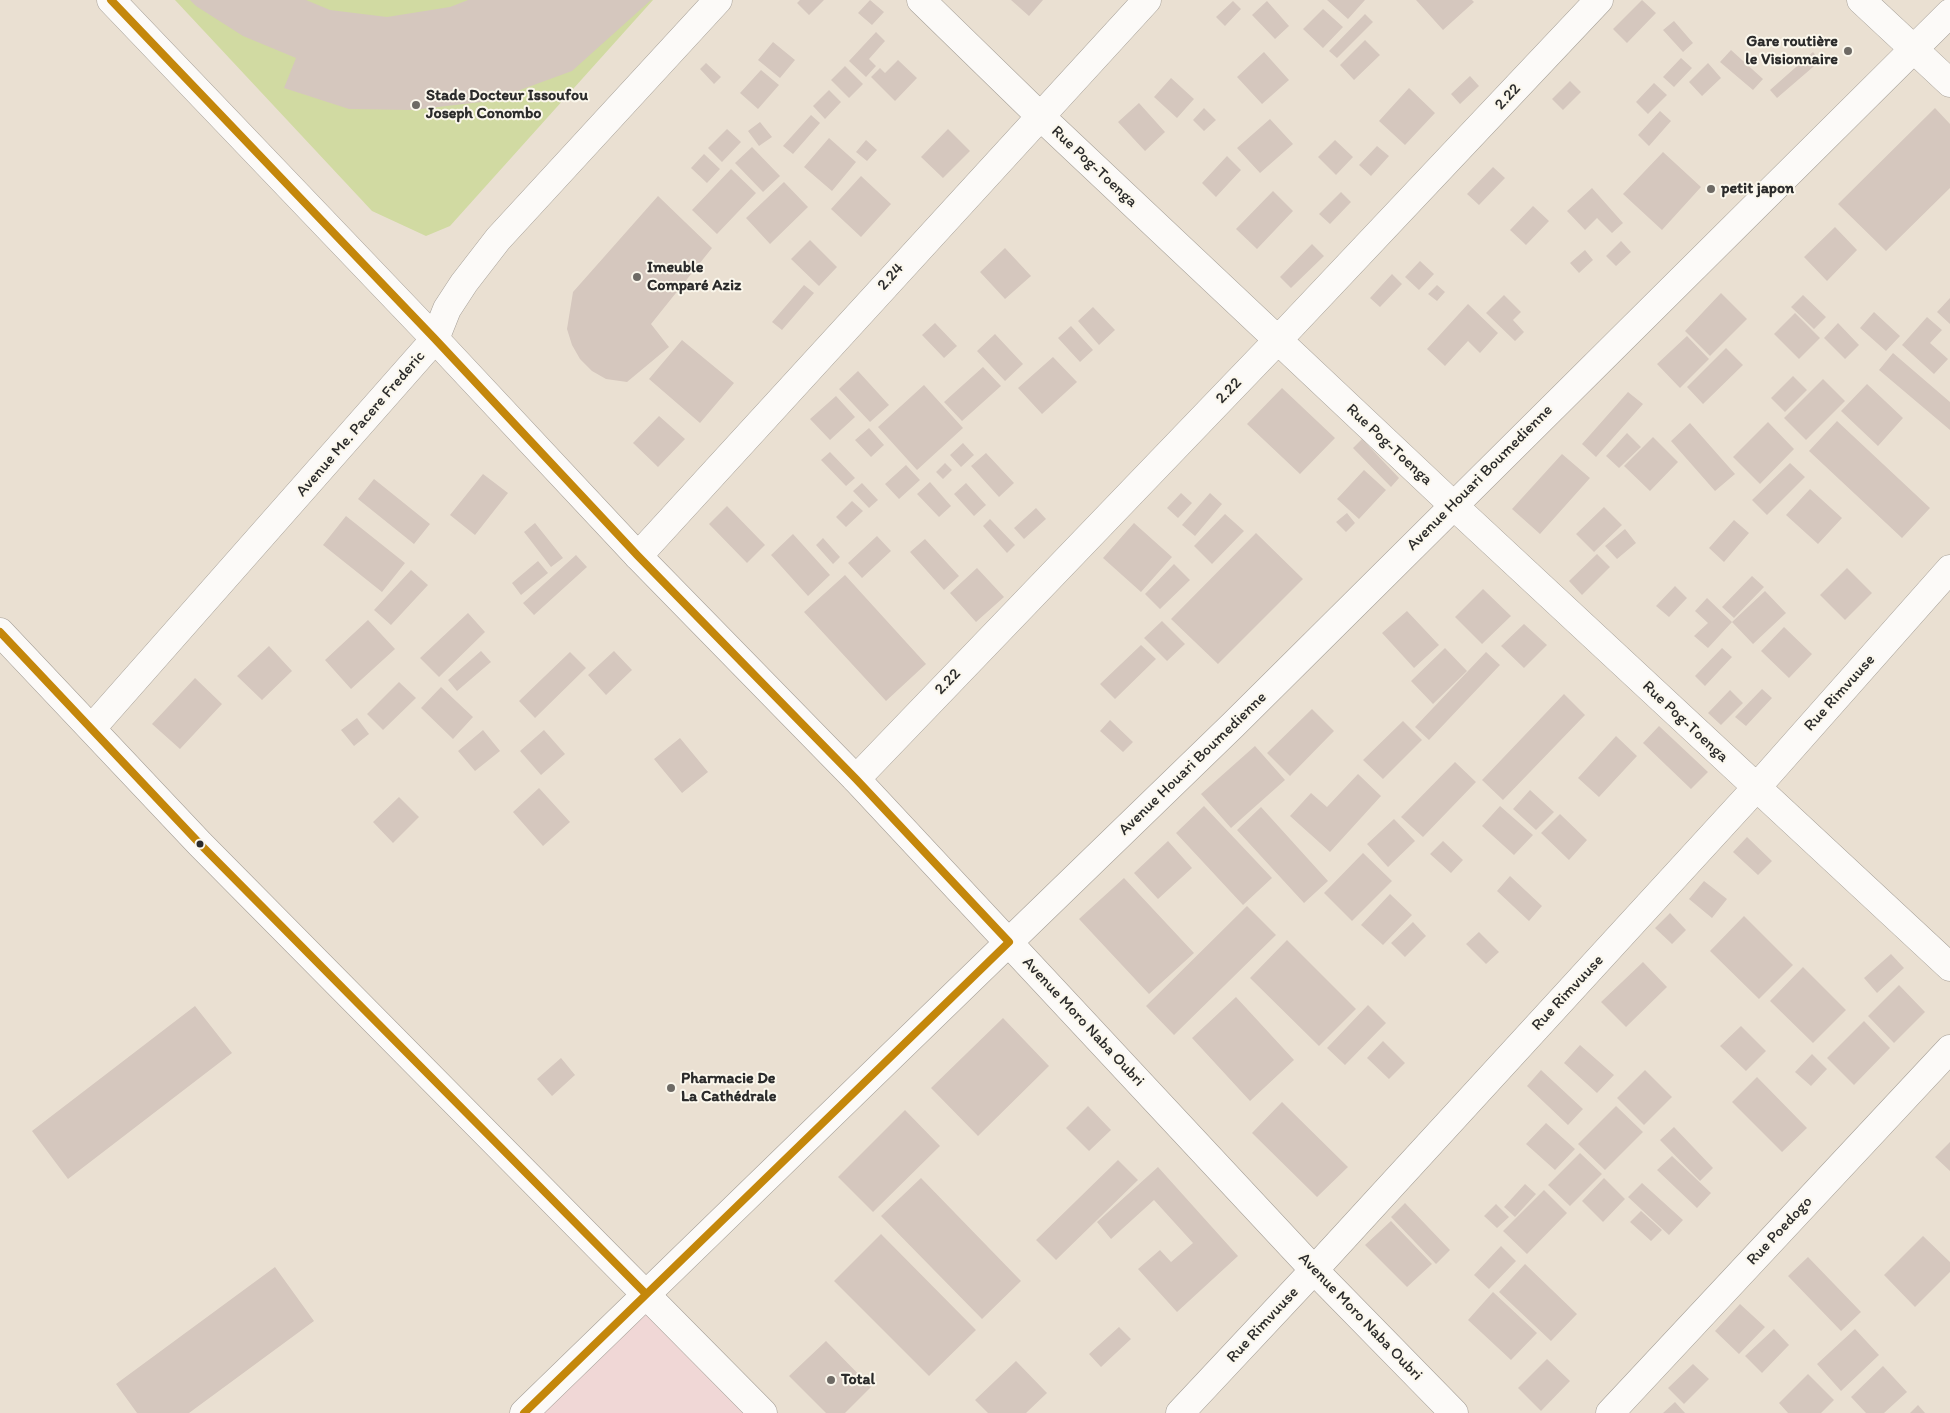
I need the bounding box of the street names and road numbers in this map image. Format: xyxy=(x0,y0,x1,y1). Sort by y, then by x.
street label: 2.22 xyxy=(1491,80,1525,114)
street label: Rue Pog-Toenga xyxy=(1047,122,1141,212)
street label: 2.24 xyxy=(874,259,908,295)
street label: Avenue Me. Pacere Frederic xyxy=(292,347,430,501)
street label: 2.22 xyxy=(1212,374,1246,408)
street label: Rue Pog-Toenga xyxy=(1342,400,1436,490)
street label: Avenue Houari Boumedienne xyxy=(1403,401,1557,555)
street label: Rue Rimvuuse xyxy=(1800,651,1880,735)
street label: 2.22 xyxy=(931,665,965,699)
street label: Rue Pog-Toenga xyxy=(1638,677,1732,767)
street label: Avenue Houari Boumedienne xyxy=(1115,688,1271,840)
street label: Rue Rimvuuse xyxy=(1528,951,1608,1035)
street label: Avenue Moro Naba Oubri xyxy=(1018,953,1148,1091)
street label: Rue Poedogo xyxy=(1743,1192,1817,1270)
street label: Avenue Moro Naba Oubri xyxy=(1294,1249,1426,1385)
street label: Rue Rimvuuse xyxy=(1223,1283,1303,1367)

